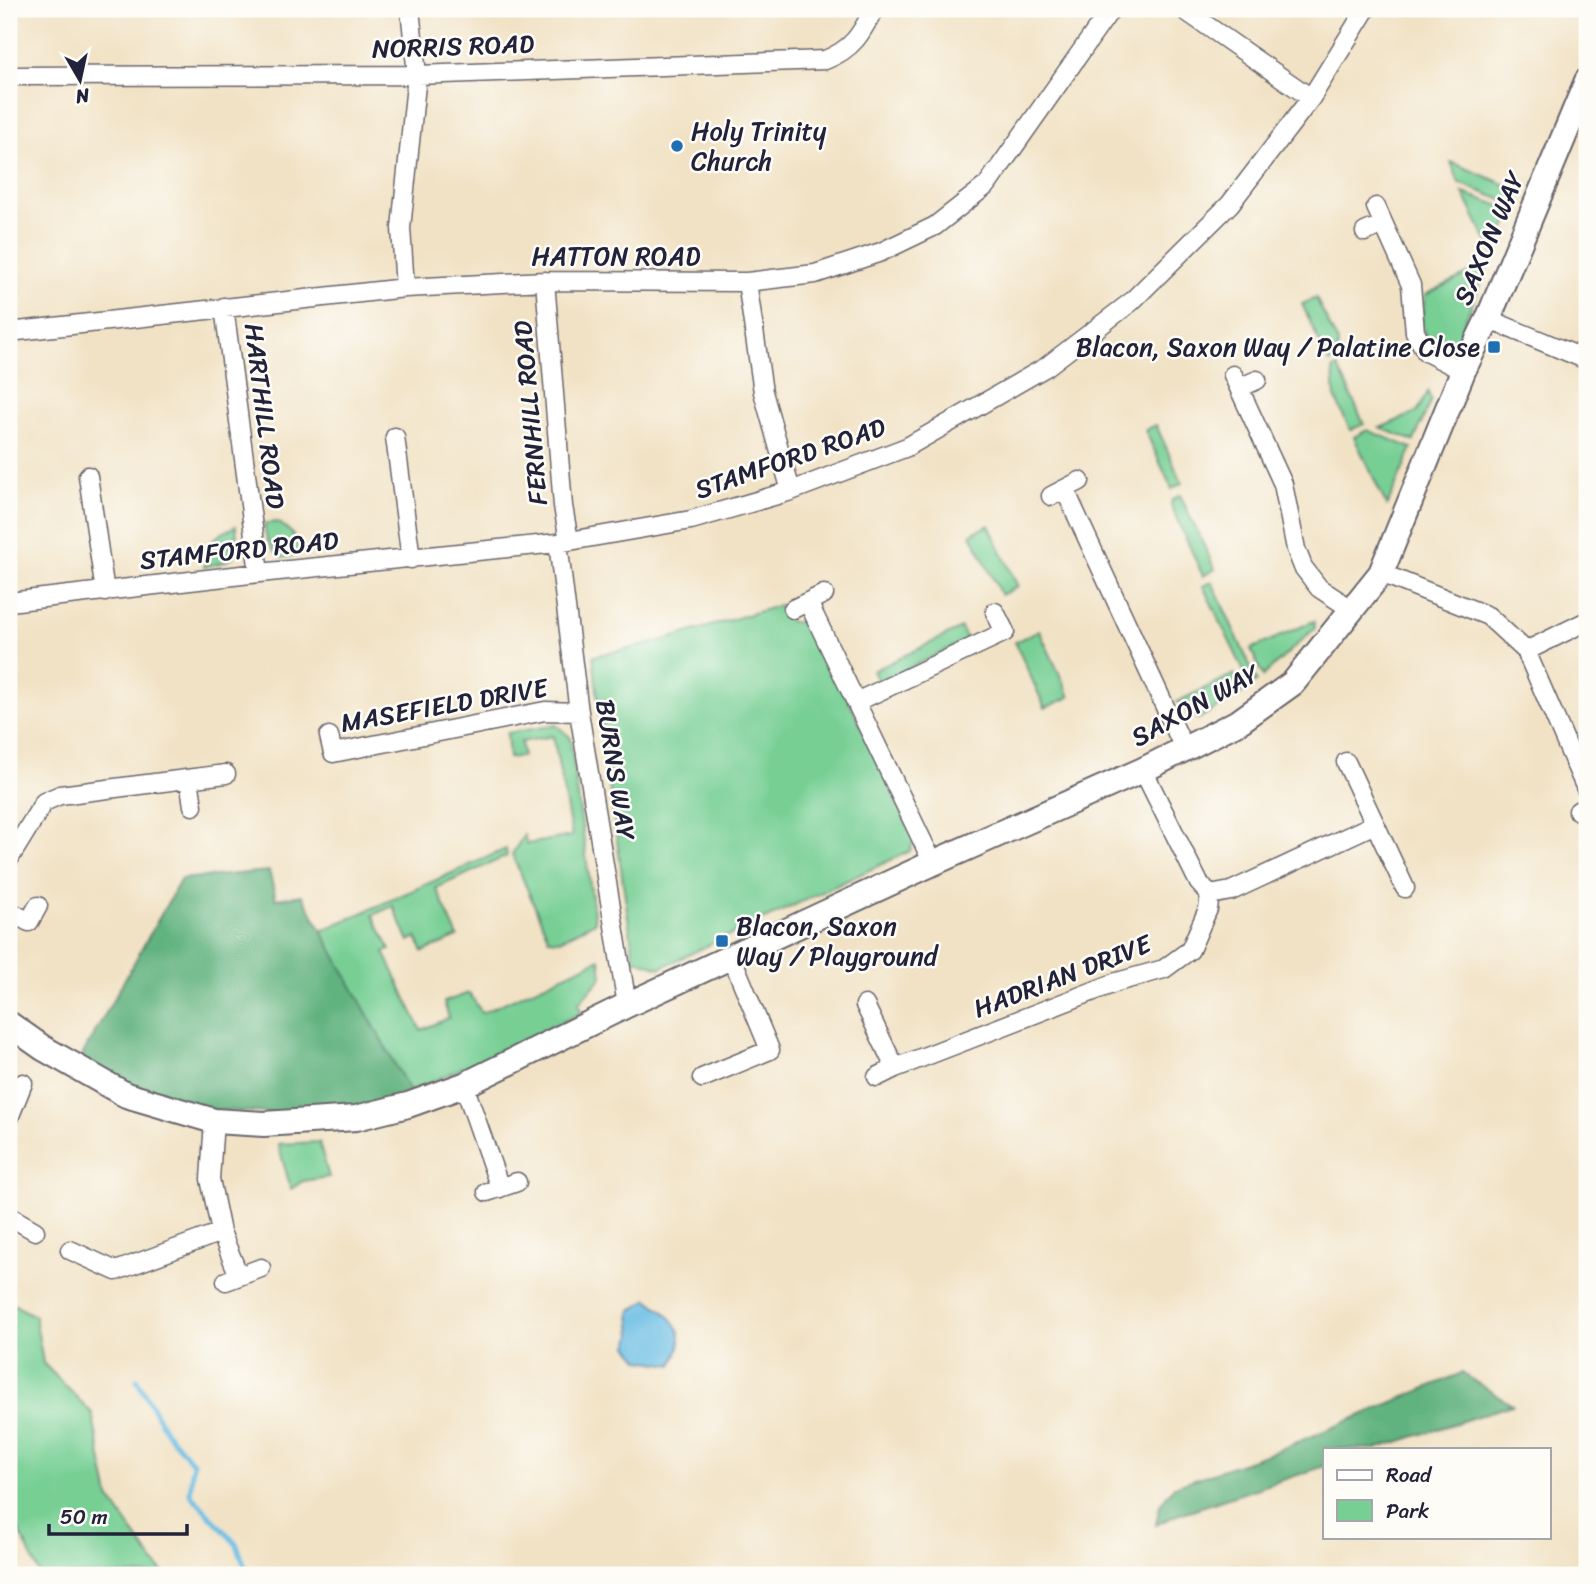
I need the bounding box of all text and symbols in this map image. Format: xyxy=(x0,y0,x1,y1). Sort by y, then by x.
street label: NORRIS ROAD xyxy=(371,20,535,72)
north arrow xyxy=(46,46,116,116)
text: N xyxy=(73,79,93,114)
place label: Holy Trinity Church xyxy=(691,108,827,184)
marker: Holy Trinity Church xyxy=(669,138,685,154)
street label: SAXON WAY xyxy=(1440,162,1538,312)
street label: HATTON ROAD xyxy=(531,233,701,279)
street label: FERNHILL ROAD xyxy=(499,318,561,507)
street label: HARTHILL ROAD xyxy=(231,321,299,512)
place label: Blacon, Saxon Way / Palatine Close xyxy=(1076,324,1480,370)
marker: Blacon, Saxon Way / Palatine Close xyxy=(1486,339,1502,355)
street label: STAMFORD ROAD xyxy=(688,404,892,512)
street label: STAMFORD ROAD xyxy=(137,517,341,583)
street label: SAXON WAY xyxy=(1122,650,1269,759)
street label: MASEFIELD DRIVE xyxy=(337,664,553,746)
street label: BURNS WAY xyxy=(582,696,650,845)
place label: Blacon, Saxon Way / Playground xyxy=(736,903,940,979)
street label: HADRIAN DRIVE xyxy=(966,920,1159,1031)
marker: Blacon, Saxon Way / Playground xyxy=(714,933,730,949)
legend xyxy=(1323,1448,1550,1538)
text: Road xyxy=(1386,1456,1433,1494)
text: Park xyxy=(1386,1492,1429,1530)
scale bar xyxy=(49,1493,187,1537)
text: 50 m xyxy=(60,1498,108,1536)

